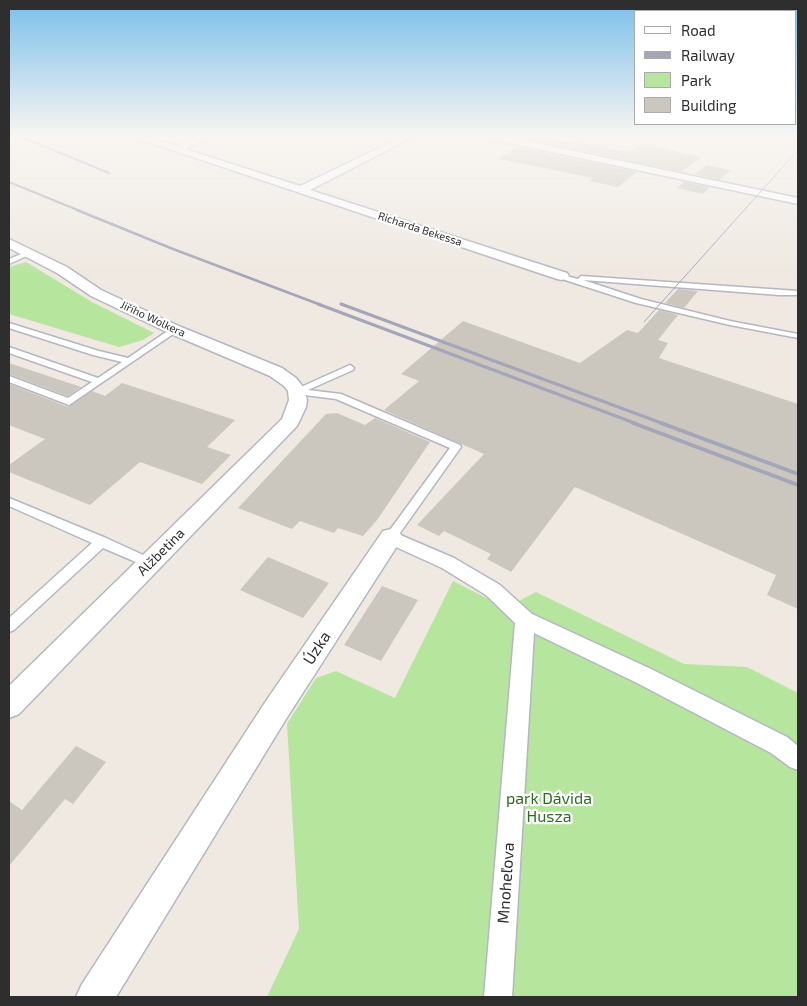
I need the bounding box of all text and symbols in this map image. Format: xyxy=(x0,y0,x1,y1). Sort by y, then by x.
legend xyxy=(634,10,797,125)
text: Road xyxy=(681,21,716,39)
text: Railway xyxy=(681,46,735,64)
text: Park xyxy=(681,71,712,89)
text: Building xyxy=(681,96,736,114)
street label: Richarda Bekessa xyxy=(376,209,464,249)
street label: Jiřího Wolkera xyxy=(118,298,188,340)
street label: Alžbetina xyxy=(134,525,188,579)
street label: Úzka xyxy=(299,628,335,668)
park label: park Dávida Husza xyxy=(506,789,592,827)
street label: Mnoheľova xyxy=(494,842,518,924)

